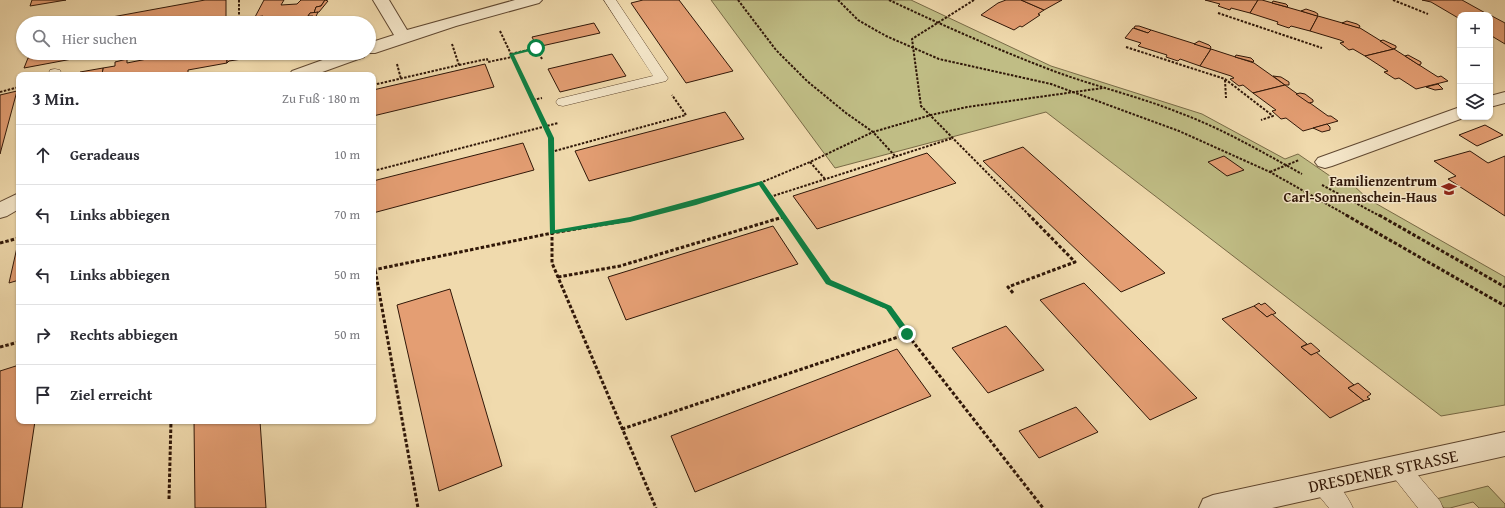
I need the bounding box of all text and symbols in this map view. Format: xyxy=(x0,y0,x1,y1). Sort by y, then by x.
map controls xyxy=(1457,12,1493,120)
button: + xyxy=(1457,12,1493,48)
search box xyxy=(16,16,376,60)
icon: search xyxy=(30,27,52,49)
text: Hier suchen xyxy=(62,28,137,49)
route start xyxy=(527,39,545,57)
button: − xyxy=(1457,48,1493,84)
button: layers xyxy=(1457,84,1493,120)
text: 3 Min. xyxy=(32,86,79,111)
text: Zu Fuß · 180 m xyxy=(282,89,360,108)
icon: ahead xyxy=(32,144,54,166)
text: Geradeaus xyxy=(70,144,140,165)
text: 10 m xyxy=(334,145,360,164)
place label: Familienzentrum Carl-Sonnenschein-Haus xyxy=(1284,171,1437,207)
school or university icon: Familienzentrum Carl-Sonnenschein-Haus xyxy=(1440,180,1458,198)
icon: left xyxy=(32,204,54,226)
text: Links abbiegen xyxy=(70,204,170,225)
text: 70 m xyxy=(334,205,360,224)
icon: left xyxy=(32,264,54,286)
text: Links abbiegen xyxy=(70,264,170,285)
text: 50 m xyxy=(334,265,360,284)
icon: right xyxy=(32,324,54,346)
text: Rechts abbiegen xyxy=(70,324,178,345)
text: 50 m xyxy=(334,325,360,344)
route end xyxy=(898,325,916,343)
icon: arrive xyxy=(32,384,54,406)
text: Ziel erreicht xyxy=(70,384,152,405)
street label: DRESDENER STRASSE xyxy=(1306,442,1460,499)

